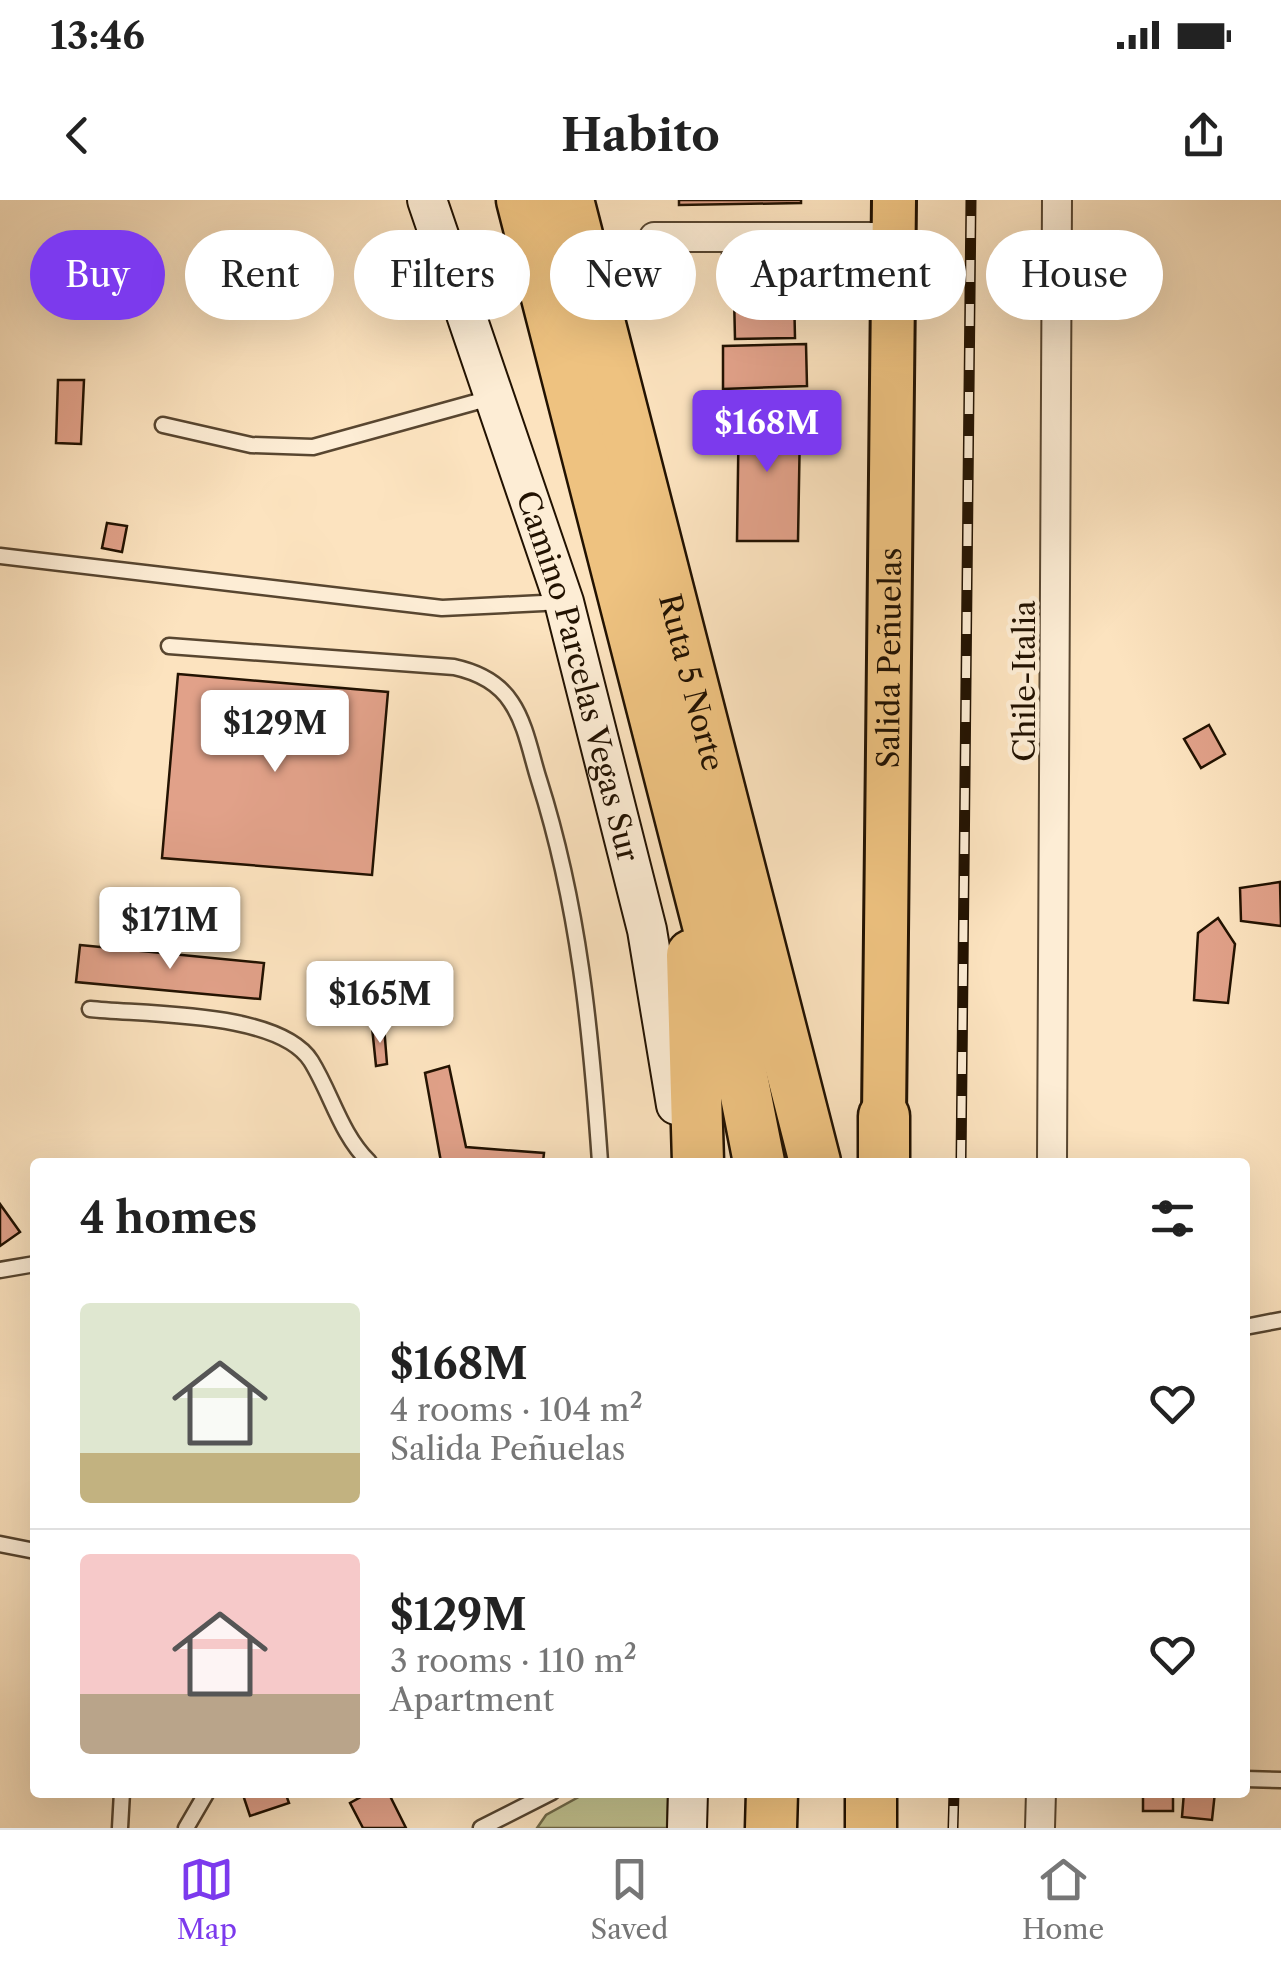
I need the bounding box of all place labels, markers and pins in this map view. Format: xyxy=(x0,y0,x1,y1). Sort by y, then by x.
pin: $168M xyxy=(697,390,837,475)
pin: $129M xyxy=(205,690,345,775)
pin: $171M xyxy=(100,887,240,972)
pin: $165M xyxy=(310,961,450,1046)

